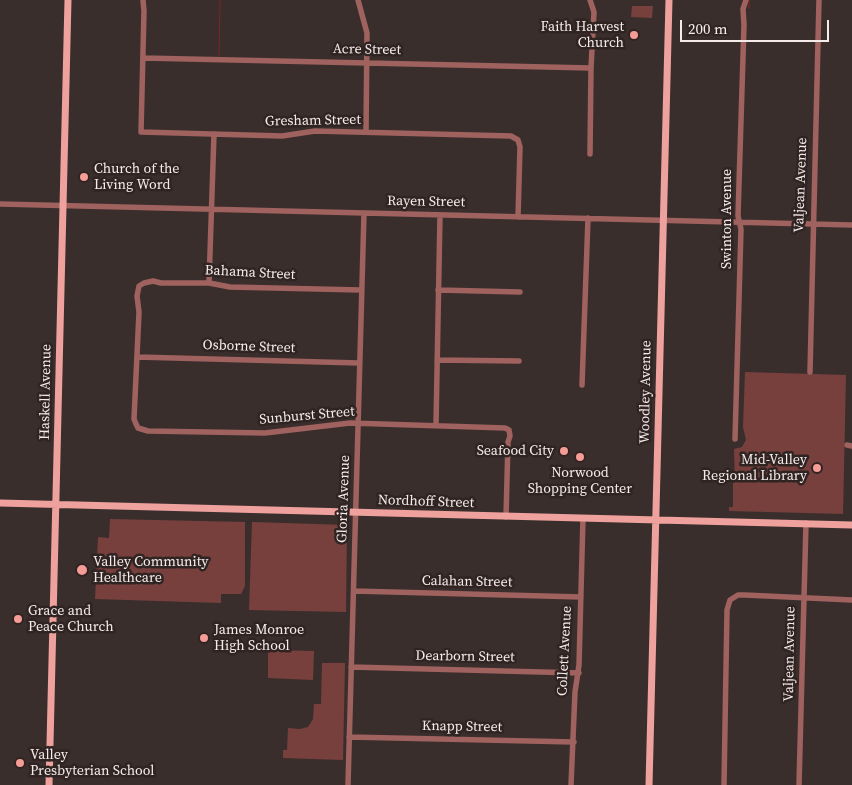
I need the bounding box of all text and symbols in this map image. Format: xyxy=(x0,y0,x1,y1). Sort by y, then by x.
scale bar xyxy=(682,10,831,42)
text: 200 m xyxy=(688,18,728,39)
place label: Faith Harvest Church xyxy=(541,19,624,52)
marker: Faith Harvest Church xyxy=(628,29,640,41)
street label: Acre Street xyxy=(333,41,401,59)
street label: Gresham Street xyxy=(265,112,361,130)
street label: Valjean Avenue xyxy=(791,137,811,233)
place label: Church of the Living Word xyxy=(94,161,179,193)
street label: Swinton Avenue xyxy=(719,169,735,269)
marker: Church of the Living Word xyxy=(78,171,90,183)
street label: Rayen Street xyxy=(387,193,465,211)
street label: Bahama Street xyxy=(204,262,296,284)
street label: Osborne Street xyxy=(202,337,296,357)
street label: Woodley Avenue xyxy=(637,340,655,444)
street label: Haskell Avenue xyxy=(37,344,55,440)
street label: Sunburst Street xyxy=(259,403,355,429)
place label: Seafood City xyxy=(477,443,554,459)
marker: Seafood City xyxy=(558,445,570,457)
marker: Norwood Shopping Center xyxy=(574,451,586,463)
place label: Mid-Valley Regional Library xyxy=(702,452,807,484)
street label: Gloria Avenue xyxy=(334,455,354,543)
marker: Mid-Valley Regional Library xyxy=(811,462,823,474)
place label: Norwood Shopping Center xyxy=(528,465,632,498)
street label: Nordhoff Street xyxy=(378,492,474,512)
place label: Valley Community Healthcare xyxy=(93,554,208,586)
marker: Valley Community Healthcare xyxy=(75,563,89,577)
street label: Calahan Street xyxy=(422,573,512,591)
place label: Grace and Peace Church xyxy=(28,603,114,636)
street label: Collett Avenue xyxy=(554,605,576,697)
street label: Valjean Avenue xyxy=(781,606,799,702)
marker: Grace and Peace Church xyxy=(12,613,24,625)
place label: James Monroe High School xyxy=(214,622,304,654)
marker: James Monroe High School xyxy=(198,632,210,644)
street label: Dearborn Street xyxy=(415,648,515,666)
street label: Knapp Street xyxy=(422,718,502,736)
place label: Valley Presbyterian School xyxy=(30,747,154,780)
marker: Valley Presbyterian School xyxy=(14,757,26,769)

